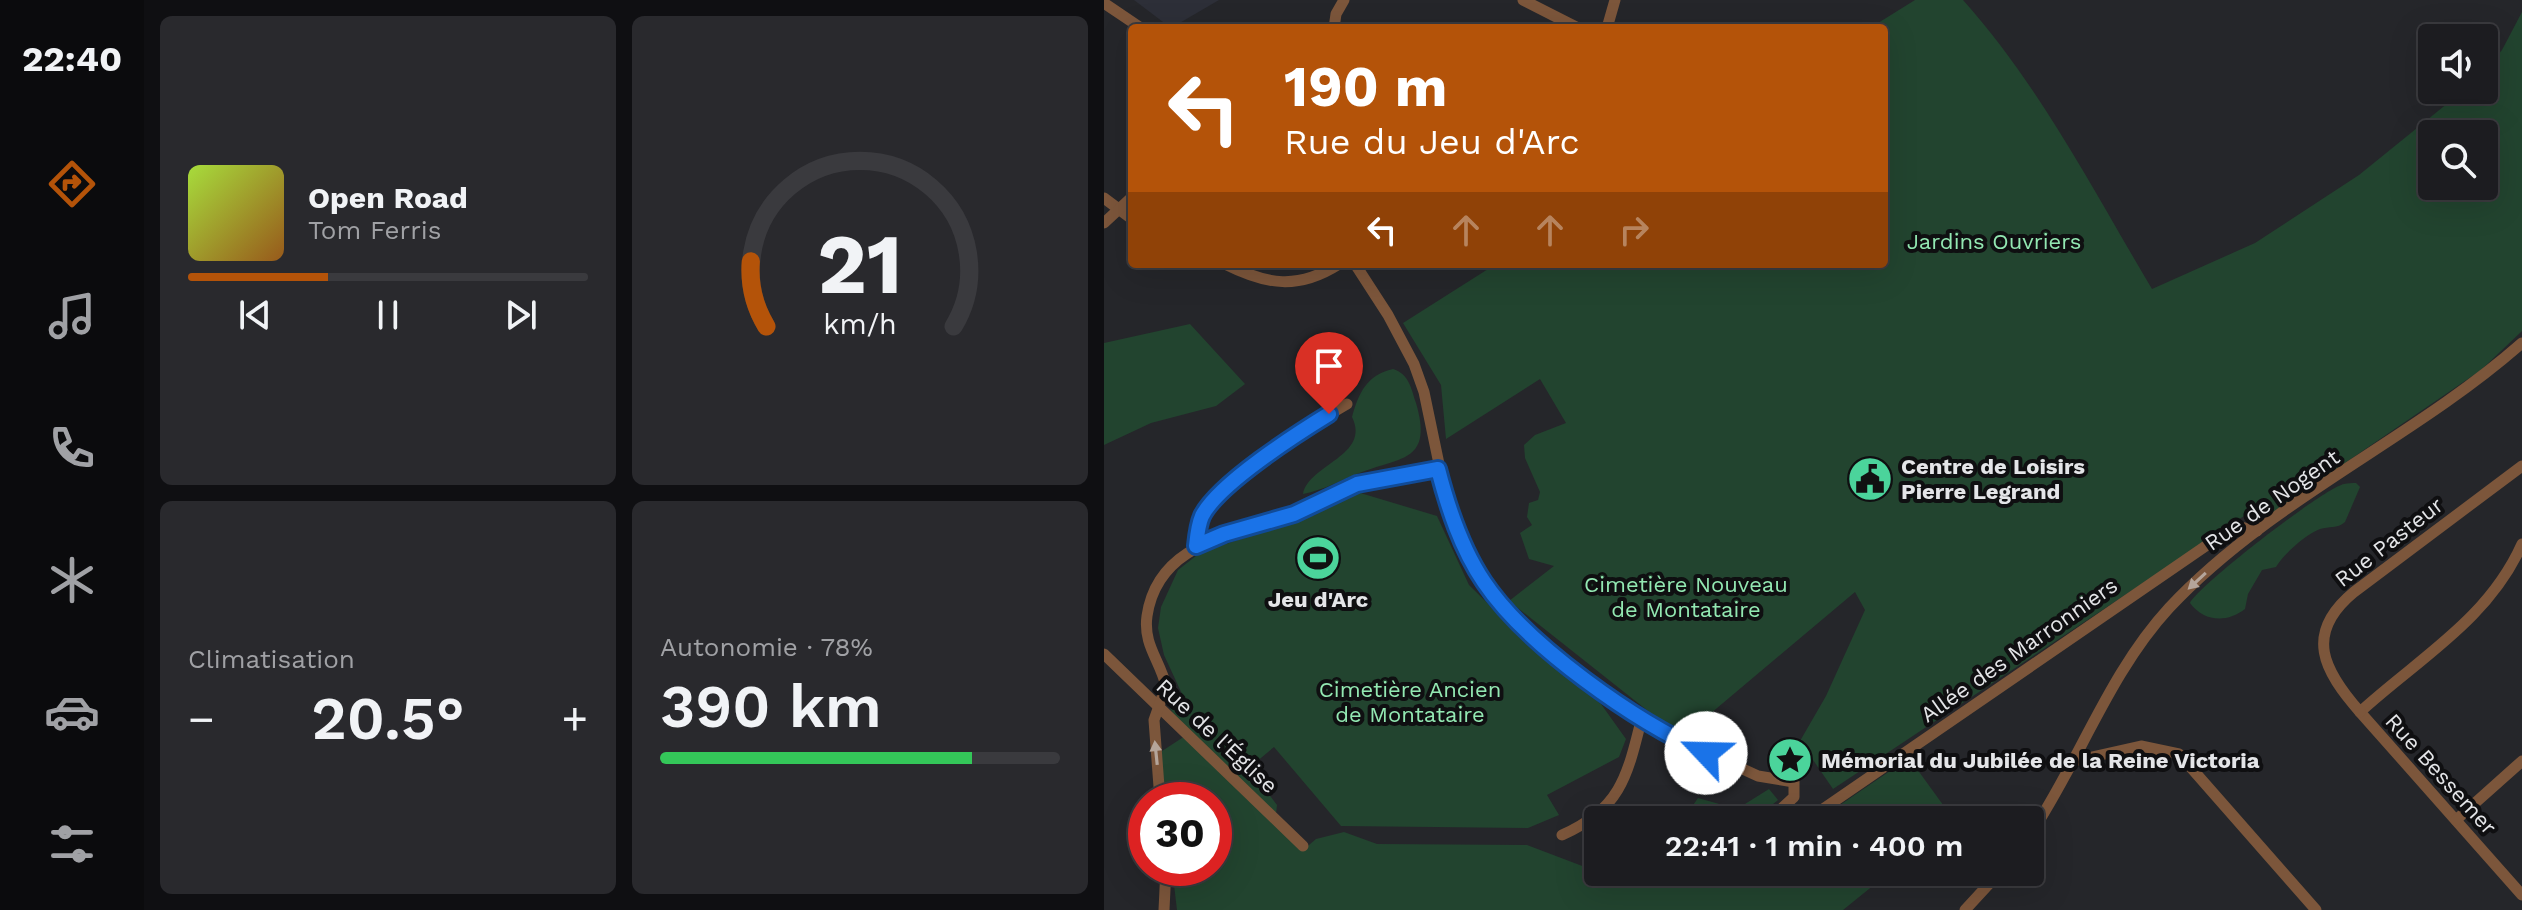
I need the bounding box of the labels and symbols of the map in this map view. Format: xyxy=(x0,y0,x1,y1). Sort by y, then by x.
park label: Jardins Ouvriers xyxy=(1907,229,2081,254)
pin xyxy=(1295,332,1363,414)
street label: Rue de Nogent xyxy=(2200,444,2344,556)
place label: Centre de Loisirs Pierre Legrand xyxy=(1901,454,2085,504)
public building icon: Centre de Loisirs Pierre Legrand xyxy=(1846,455,1894,503)
street label: Rue Pasteur xyxy=(2330,492,2448,592)
sports icon: Jeu d'Arc xyxy=(1294,534,1342,582)
park label: Cimetière Nouveau de Montataire xyxy=(1584,572,1788,622)
one-way arrow xyxy=(2188,572,2207,590)
street label: Allée des Marronniers xyxy=(1916,573,2122,727)
place label: Jeu d'Arc xyxy=(1268,587,1368,612)
street label: Rue de l'Église xyxy=(1151,674,1283,798)
park label: Cimetière Ancien de Montataire xyxy=(1319,677,1501,727)
street label: Rue Bessemer xyxy=(2380,709,2502,840)
position arrow xyxy=(1664,711,1748,795)
place icon: Mémorial du Jubilée de la Reine Victoria xyxy=(1766,736,1814,784)
one-way arrow xyxy=(1149,740,1162,765)
place label: Mémorial du Jubilée de la Reine Victoria xyxy=(1821,748,2260,773)
speed limit sign: 30 xyxy=(1128,782,1232,886)

